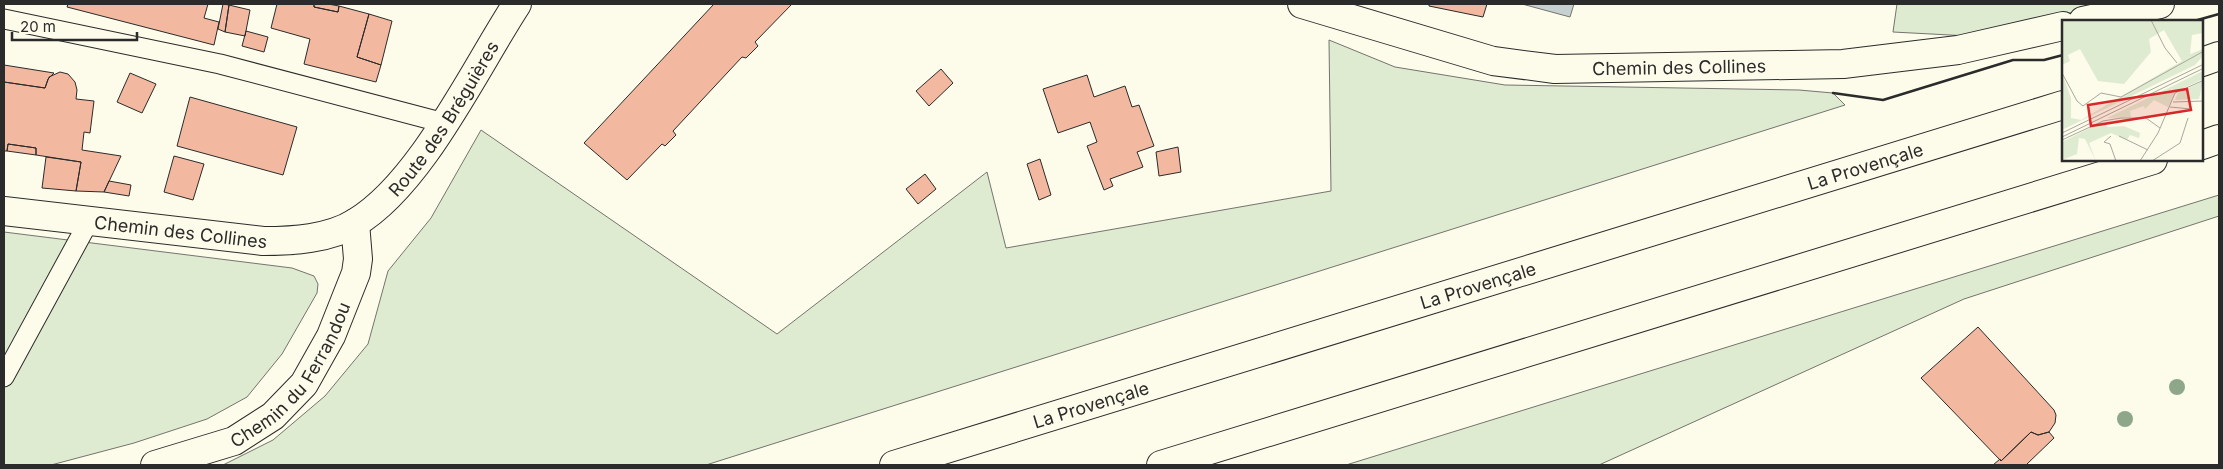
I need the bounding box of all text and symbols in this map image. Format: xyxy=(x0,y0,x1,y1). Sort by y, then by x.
scale bar xyxy=(12,10,138,42)
text: 20 m xyxy=(20,17,56,36)
inset map xyxy=(2062,20,2203,161)
street label: Route des Bréguières xyxy=(384,37,503,200)
street label: Chemin des Collines xyxy=(1592,55,1766,79)
street label: La Provençale xyxy=(1804,138,1925,194)
street label: Chemin des Collines xyxy=(93,211,268,252)
street label: La Provençale xyxy=(1417,257,1538,313)
street label: Chemin du Ferrandou xyxy=(226,299,354,451)
street label: La Provençale xyxy=(1030,377,1151,432)

